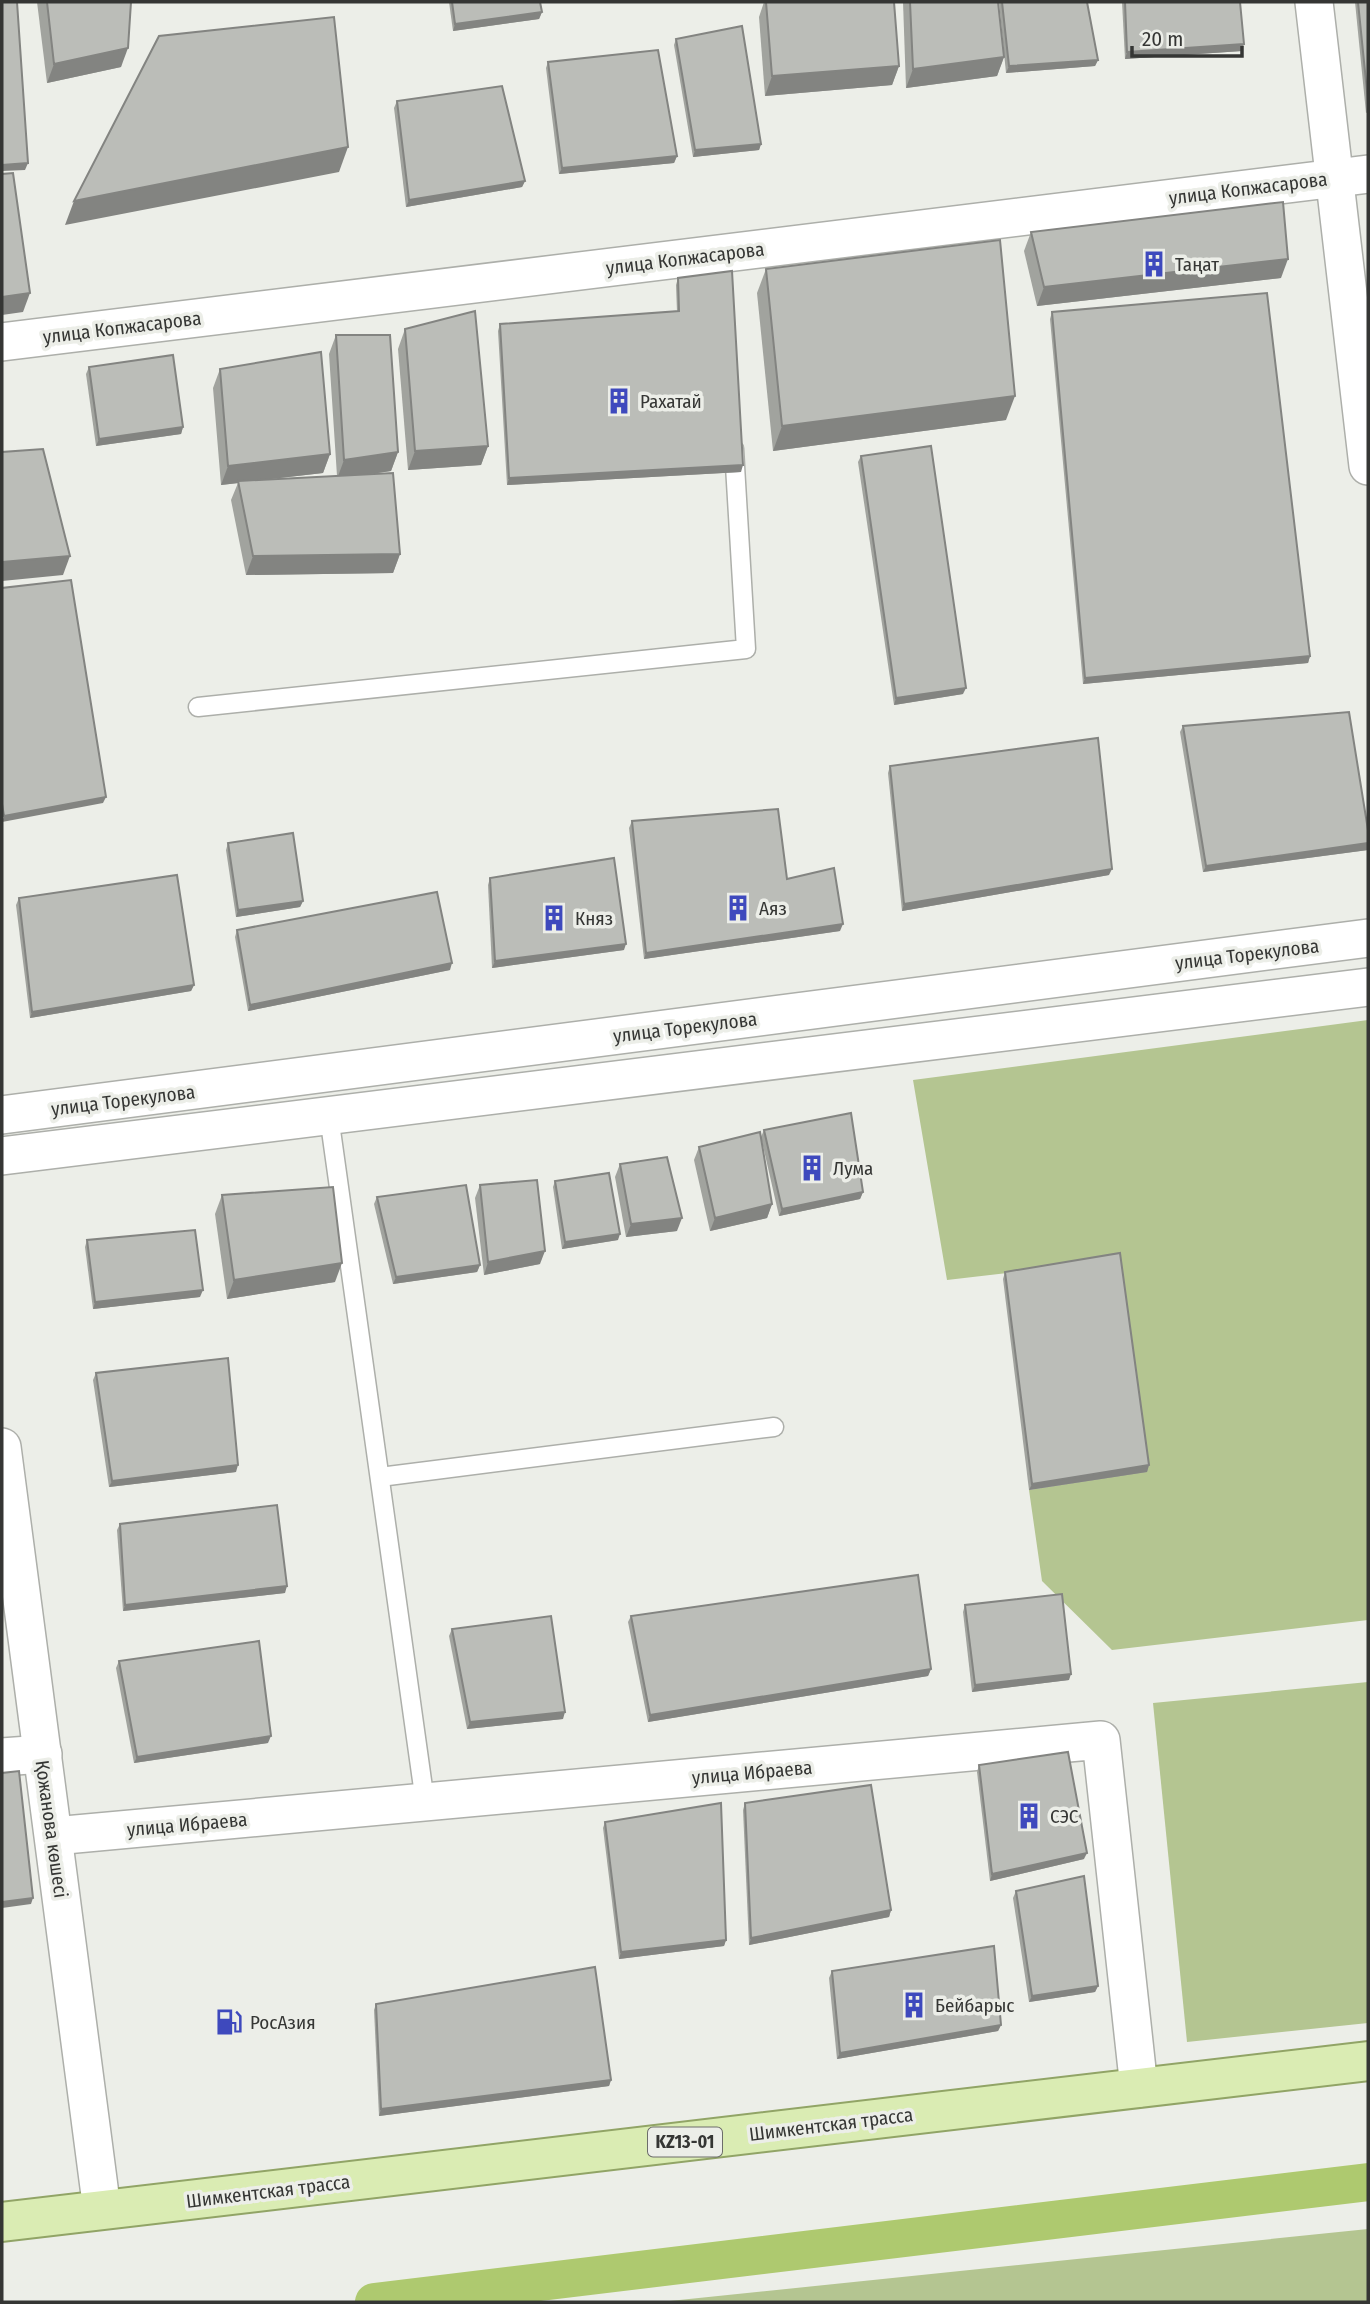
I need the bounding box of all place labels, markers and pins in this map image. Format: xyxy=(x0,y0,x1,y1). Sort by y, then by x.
building icon: Таңат xyxy=(1139,249,1169,279)
place label: Таңат xyxy=(1175,253,1219,276)
building icon: Рахатай xyxy=(604,386,634,416)
place label: Рахатай xyxy=(640,390,702,413)
building icon: Аяз xyxy=(723,893,753,923)
place label: Аяз xyxy=(759,897,787,920)
building icon: Княз xyxy=(539,903,569,933)
place label: Княз xyxy=(575,907,613,930)
building icon: Лума xyxy=(797,1153,827,1183)
place label: Лума xyxy=(833,1157,873,1180)
building icon: СЭС xyxy=(1014,1801,1044,1831)
place label: СЭС xyxy=(1050,1805,1079,1828)
building icon: Бейбарыс xyxy=(899,1990,929,2020)
place label: Бейбарыс xyxy=(935,1994,1014,2017)
fuel station icon: РосАзия xyxy=(214,2007,244,2037)
place label: РосАзия xyxy=(250,2011,316,2034)

